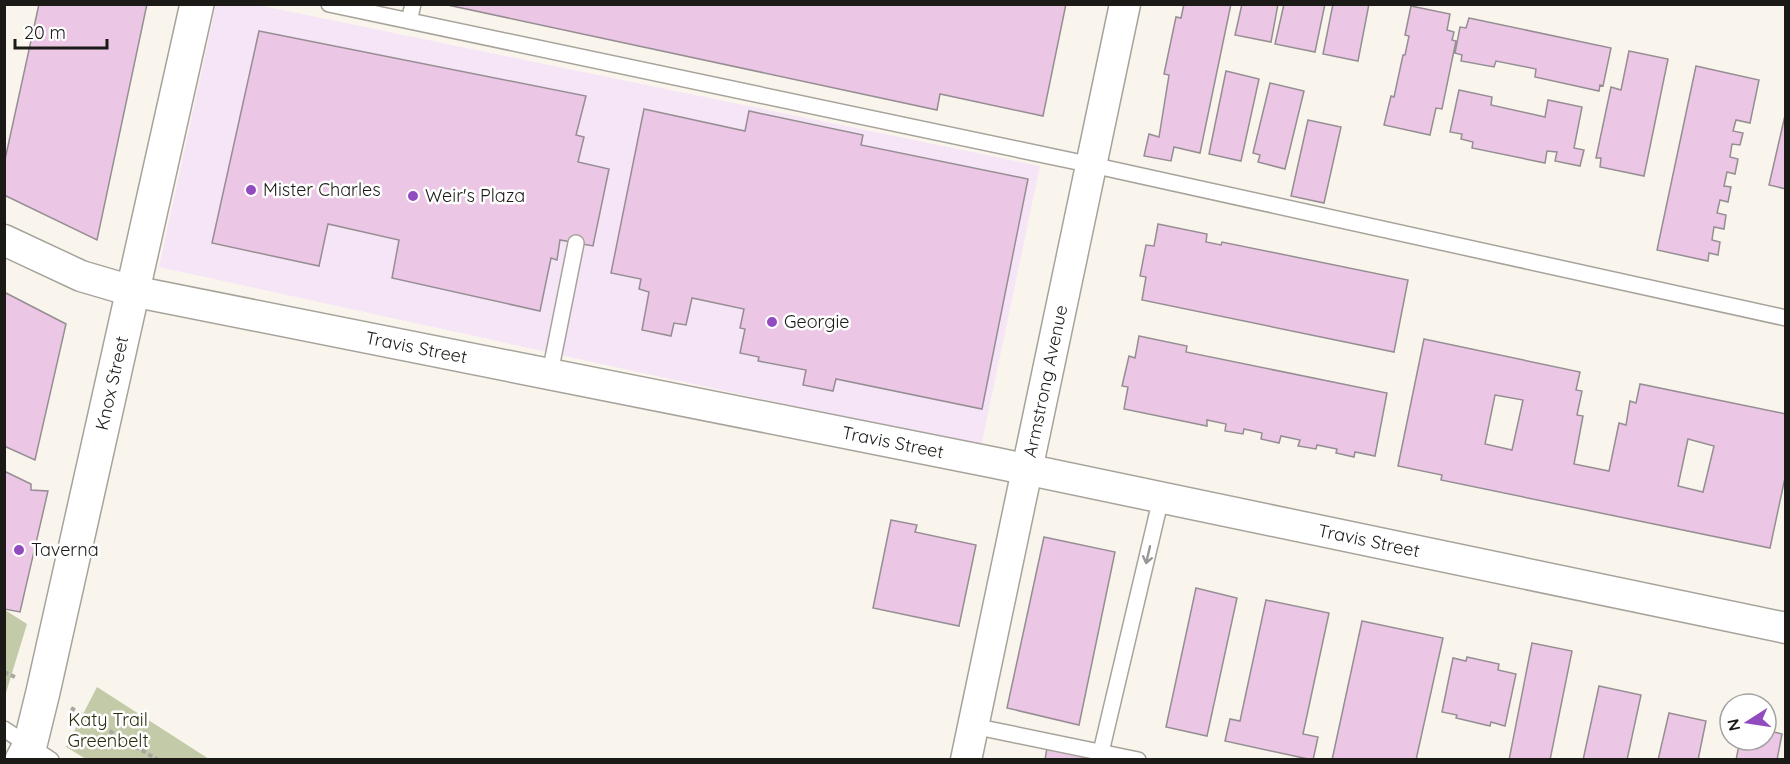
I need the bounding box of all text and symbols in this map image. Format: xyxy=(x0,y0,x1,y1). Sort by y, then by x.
scale bar xyxy=(15,12,106,50)
text: 20 m xyxy=(24,21,66,44)
place label: Mister Charles xyxy=(263,178,381,201)
marker: Mister Charles xyxy=(244,183,258,197)
place label: Weir's Plaza xyxy=(425,184,525,207)
marker: Weir's Plaza xyxy=(406,189,420,203)
street label: Armstrong Avenue xyxy=(1018,303,1072,459)
place label: Georgie xyxy=(784,310,849,333)
marker: Georgie xyxy=(765,315,779,329)
street label: Travis Street xyxy=(363,326,469,368)
street label: Knox Street xyxy=(90,334,133,432)
street label: Travis Street xyxy=(840,421,946,463)
street label: Travis Street xyxy=(1316,519,1422,562)
place label: Taverna xyxy=(31,538,99,561)
marker: Taverna xyxy=(12,543,26,557)
one-way arrow xyxy=(1141,545,1153,564)
north arrow xyxy=(1718,692,1778,752)
park label: Katy Trail Greenbelt xyxy=(67,708,149,752)
text: N xyxy=(1722,717,1744,733)

